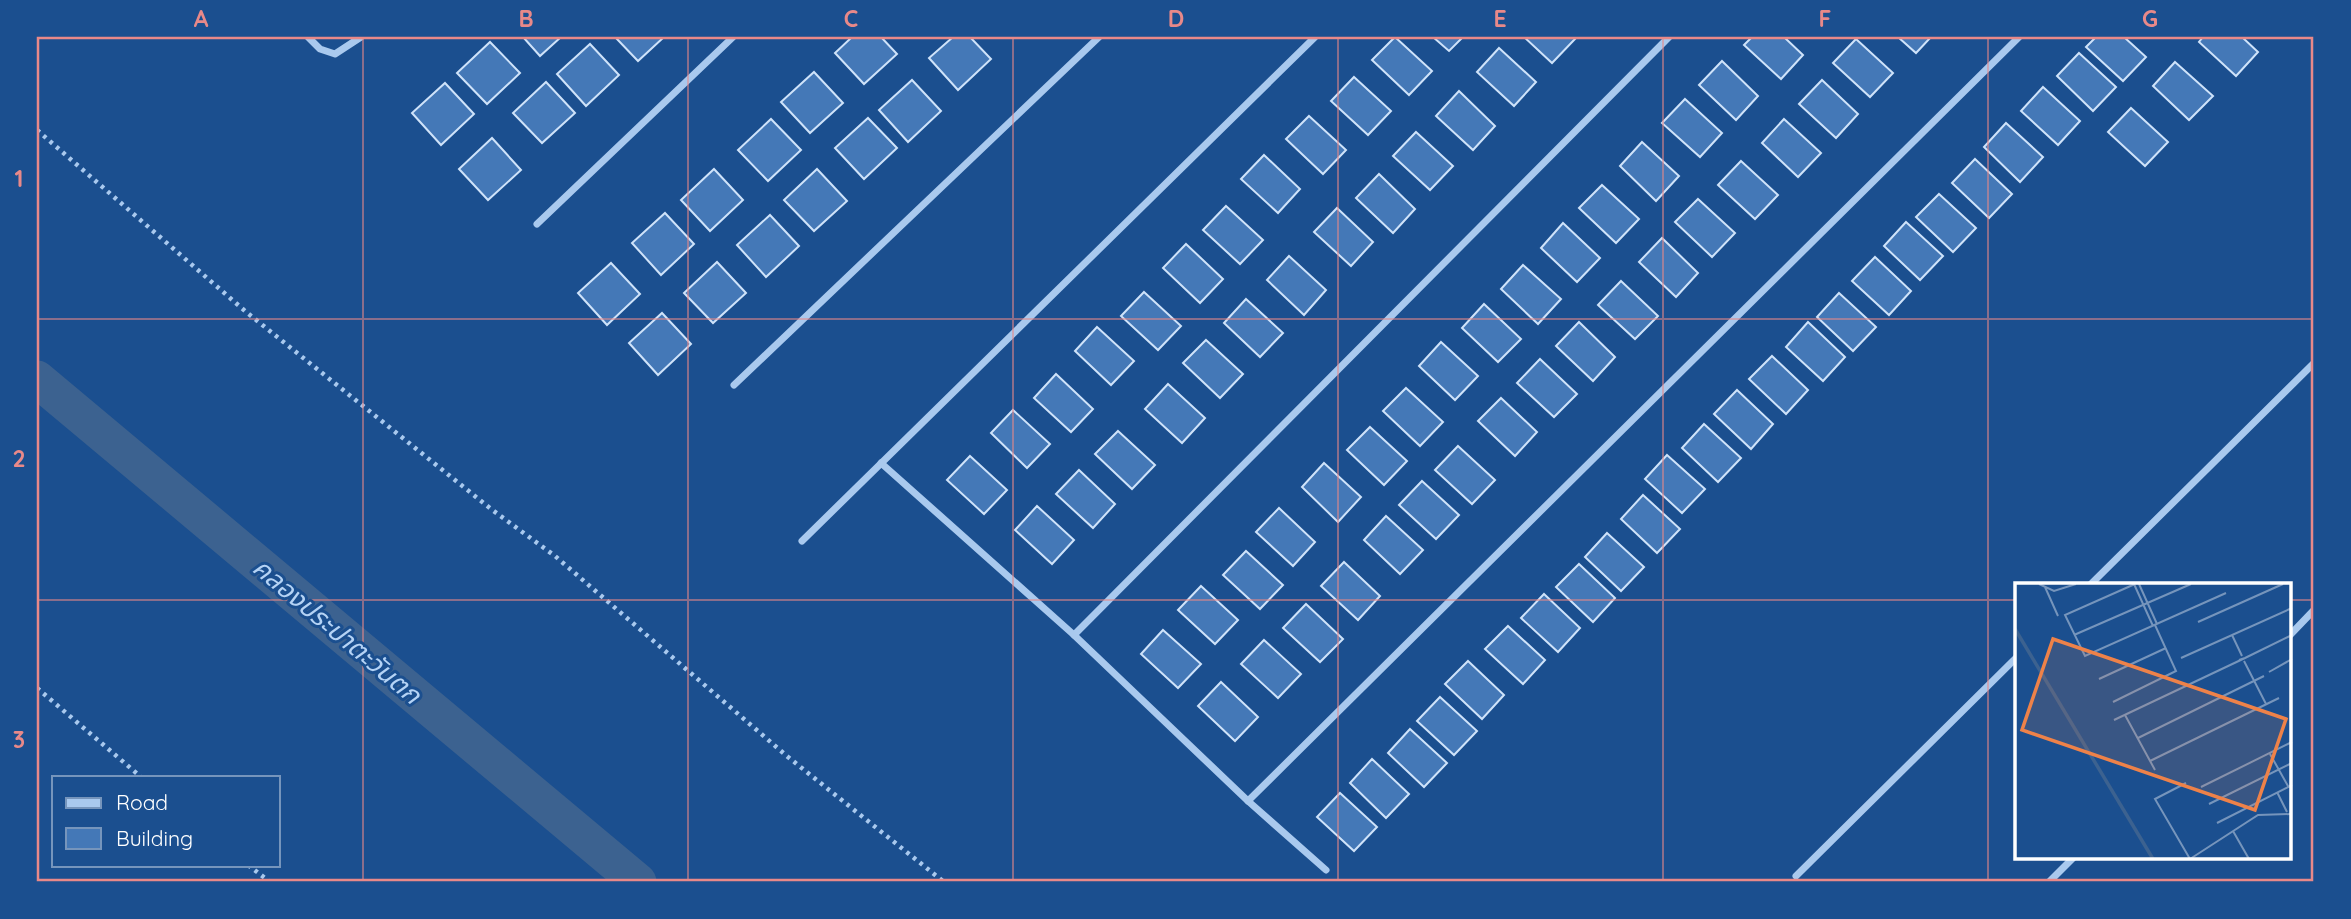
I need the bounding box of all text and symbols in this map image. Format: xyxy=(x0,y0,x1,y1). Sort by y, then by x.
text: A xyxy=(194,4,209,33)
text: B xyxy=(518,4,534,33)
text: C xyxy=(844,4,858,33)
text: D xyxy=(1168,4,1184,33)
text: E xyxy=(1493,4,1507,33)
text: F xyxy=(1819,4,1831,33)
text: G xyxy=(2142,4,2158,33)
text: 1 xyxy=(15,164,23,193)
text: 2 xyxy=(12,444,26,473)
water label: คลองประปาตะวันตก xyxy=(247,551,429,711)
inset map xyxy=(2015,583,2292,860)
text: 3 xyxy=(13,725,25,754)
legend xyxy=(52,776,280,866)
text: Road xyxy=(116,789,168,815)
text: Building xyxy=(116,825,193,851)

